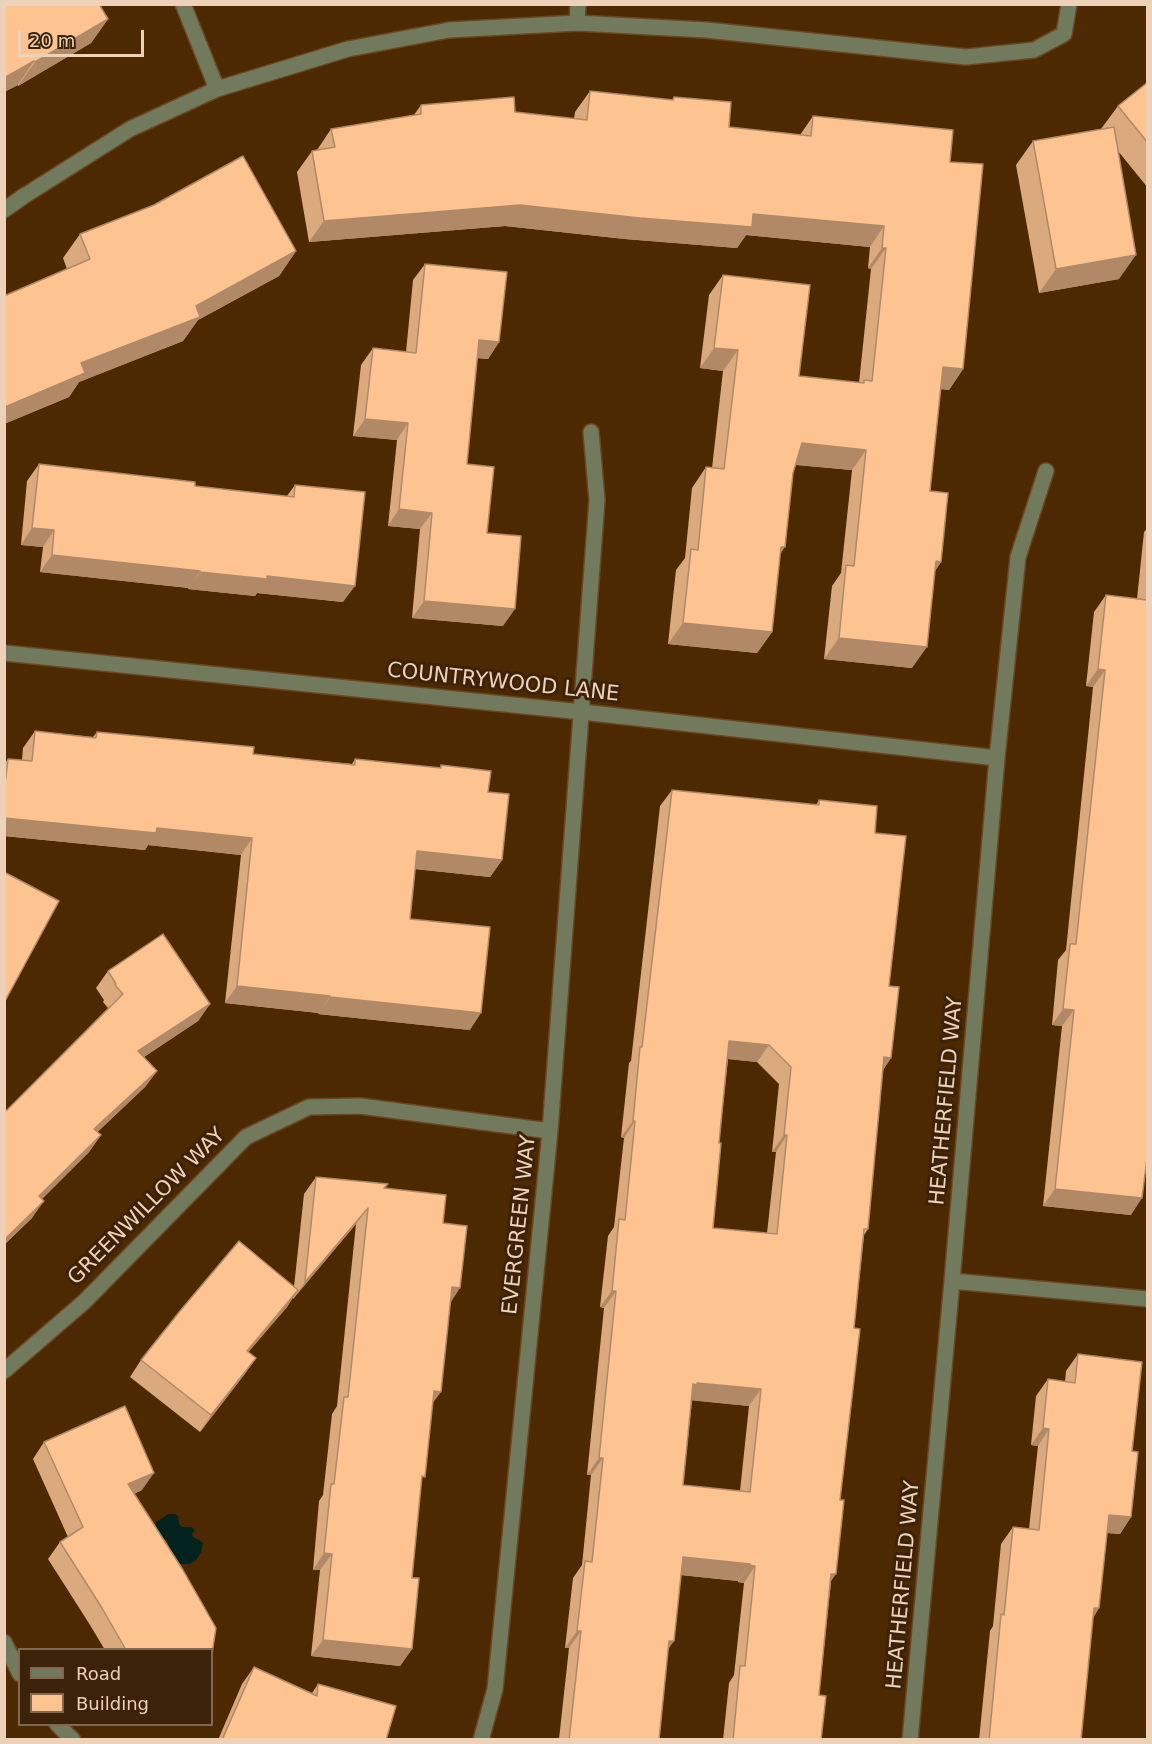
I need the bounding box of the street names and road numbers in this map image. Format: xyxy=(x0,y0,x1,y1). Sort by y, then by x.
street label: COUNTRYWOOD LANE xyxy=(386,658,620,708)
street label: HEATHERFIELD WAY xyxy=(925,996,969,1206)
street label: GREENWILLOW WAY xyxy=(63,1123,231,1291)
street label: EVERGREEN WAY xyxy=(498,1134,542,1316)
street label: HEATHERFIELD WAY xyxy=(882,1480,926,1690)

